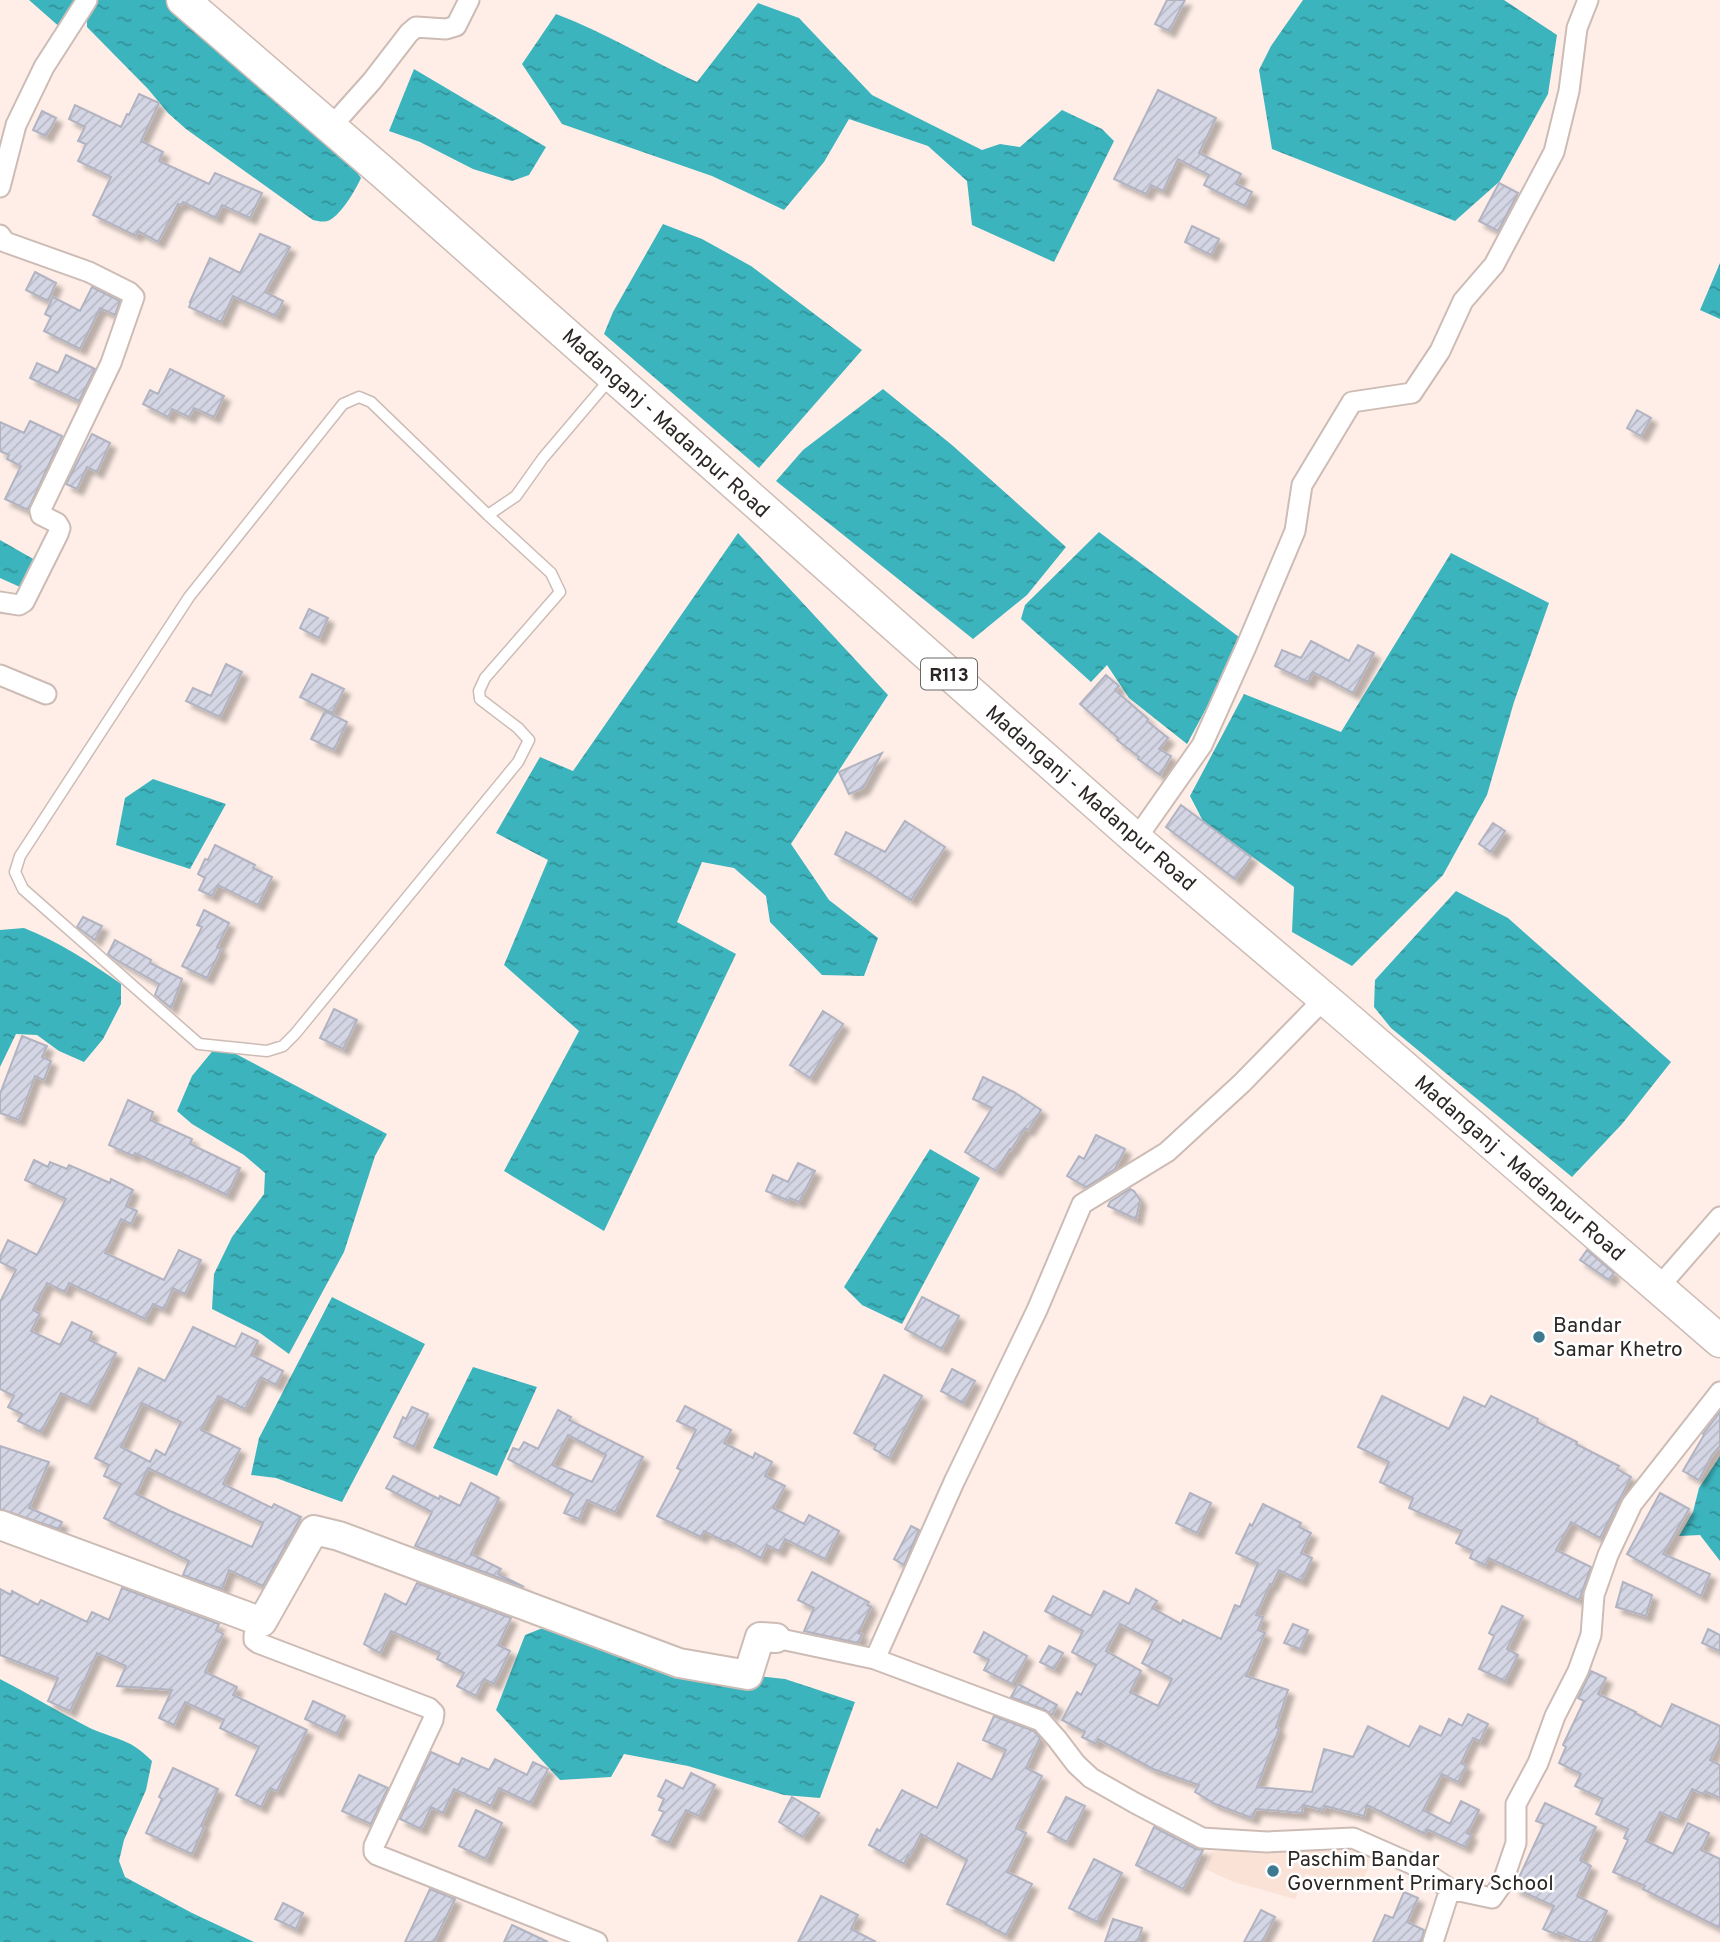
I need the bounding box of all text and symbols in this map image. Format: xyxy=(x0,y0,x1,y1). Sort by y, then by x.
street label: Madanganj - Madanpur Road xyxy=(555,324,775,525)
road number: R113 xyxy=(921,659,977,690)
street label: Madanganj - Madanpur Road xyxy=(979,700,1201,898)
street label: Madanganj - Madanpur Road xyxy=(1408,1070,1630,1268)
place label: Bandar Samar Khetro xyxy=(1553,1313,1683,1364)
marker: Bandar Samar Khetro xyxy=(1531,1329,1547,1345)
place label: Paschim Bandar Government Primary School xyxy=(1287,1847,1554,1898)
marker: Paschim Bandar Government Primary School xyxy=(1265,1863,1281,1879)

